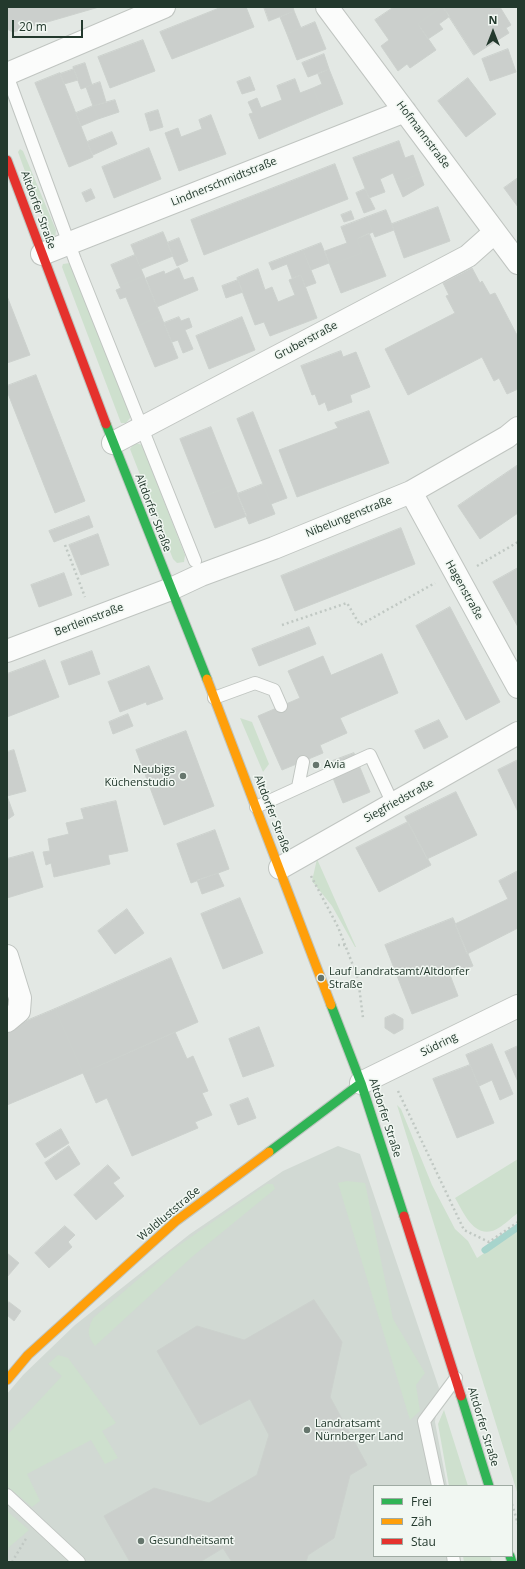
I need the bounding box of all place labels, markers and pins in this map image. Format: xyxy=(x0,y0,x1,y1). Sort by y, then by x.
place label: Avia xyxy=(324,758,345,772)
marker: Avia xyxy=(311,760,321,770)
place label: Neubigs Küchenstudio xyxy=(105,763,175,789)
marker: Neubigs Küchenstudio xyxy=(178,771,188,781)
place label: Lauf Landratsamt/Altdorfer Straße xyxy=(329,965,469,991)
marker: Lauf Landratsamt/Altdorfer Straße xyxy=(316,973,326,983)
place label: Landratsamt Nürnberger Land xyxy=(315,1417,404,1443)
marker: Landratsamt Nürnberger Land xyxy=(302,1425,312,1435)
place label: Gesundheitsamt xyxy=(149,1534,234,1548)
marker: Gesundheitsamt xyxy=(136,1536,146,1546)

